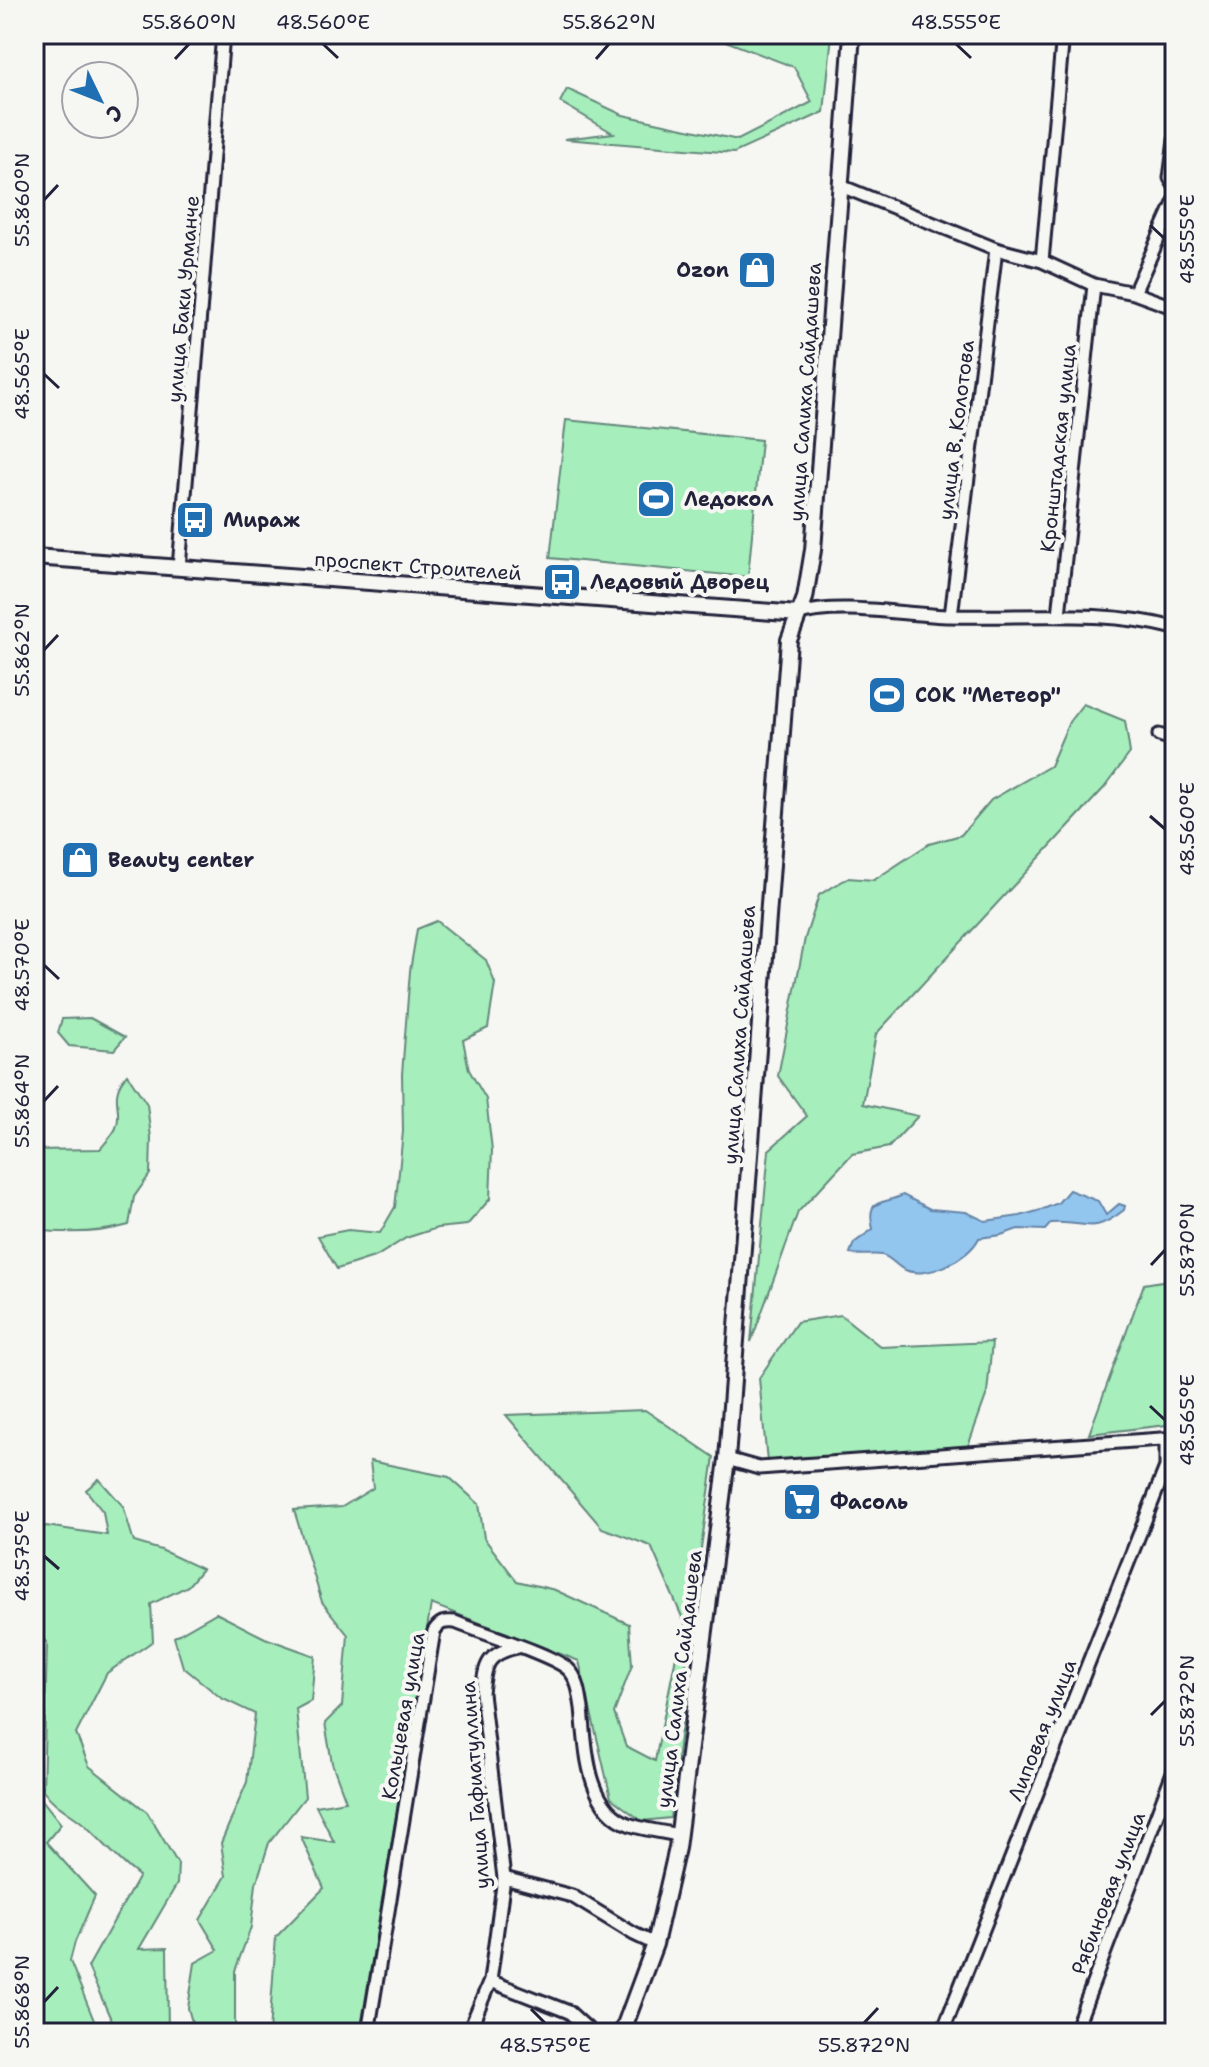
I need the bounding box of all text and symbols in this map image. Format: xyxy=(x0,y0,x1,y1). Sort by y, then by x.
text: 55.860°N xyxy=(142,9,236,35)
text: 48.560°E xyxy=(276,9,370,35)
text: 55.862°N xyxy=(562,9,656,35)
text: 48.555°E xyxy=(911,9,1001,35)
north arrow xyxy=(60,60,140,140)
text: С xyxy=(99,98,129,128)
text: 55.860°N xyxy=(9,153,35,247)
street label: улица Баки Урманче xyxy=(161,194,205,404)
text: 48.555°E xyxy=(1174,194,1200,284)
shop icon: Ozon xyxy=(736,249,778,291)
place label: Ozon xyxy=(676,257,729,283)
street label: улица Салиха Сайдашева xyxy=(783,261,827,522)
text: 48.565°E xyxy=(9,328,35,420)
street label: улица В. Колотова xyxy=(932,338,980,522)
street label: Кронштадская улица xyxy=(1034,342,1082,554)
sports icon: Ледокол xyxy=(635,478,677,520)
place label: Ледокол xyxy=(684,486,773,512)
bus stop icon: Мираж xyxy=(174,499,216,541)
place label: Мираж xyxy=(223,507,300,533)
street label: проспект Строителей xyxy=(314,546,522,586)
bus stop icon: Ледовый Дворец xyxy=(541,561,583,603)
place label: Ледовый Дворец xyxy=(590,569,769,595)
text: 55.862°N xyxy=(9,603,35,697)
sports icon: СОК "Метеор" xyxy=(866,674,908,716)
place label: СОК "Метеор" xyxy=(915,682,1061,708)
text: 48.560°E xyxy=(1174,782,1200,876)
shop icon: Beauty center xyxy=(59,839,101,881)
place label: Beauty center xyxy=(108,847,254,873)
street label: улица Салиха Сайдашева xyxy=(717,904,761,1165)
text: 48.570°E xyxy=(9,918,35,1012)
text: 55.864°N xyxy=(9,1054,35,1148)
text: 55.870°N xyxy=(1174,1203,1200,1297)
text: 48.565°E xyxy=(1174,1374,1200,1466)
supermarket icon: Фасоль xyxy=(781,1481,823,1523)
place label: Фасоль xyxy=(830,1489,908,1515)
text: 48.575°E xyxy=(9,1510,35,1602)
street label: улица Салиха Сайдашева xyxy=(650,1548,708,1809)
street label: Кольцевая улица xyxy=(375,1630,431,1802)
street label: Липовая улица xyxy=(1002,1655,1083,1805)
text: 55.872°N xyxy=(1174,1655,1200,1747)
street label: улица Гафиатуллина xyxy=(455,1680,495,1890)
street label: Рябиновая улица xyxy=(1065,1807,1151,1978)
text: 55.868°N xyxy=(9,1955,35,2049)
text: 48.575°E xyxy=(499,2032,591,2058)
text: 55.872°N xyxy=(818,2032,910,2058)

